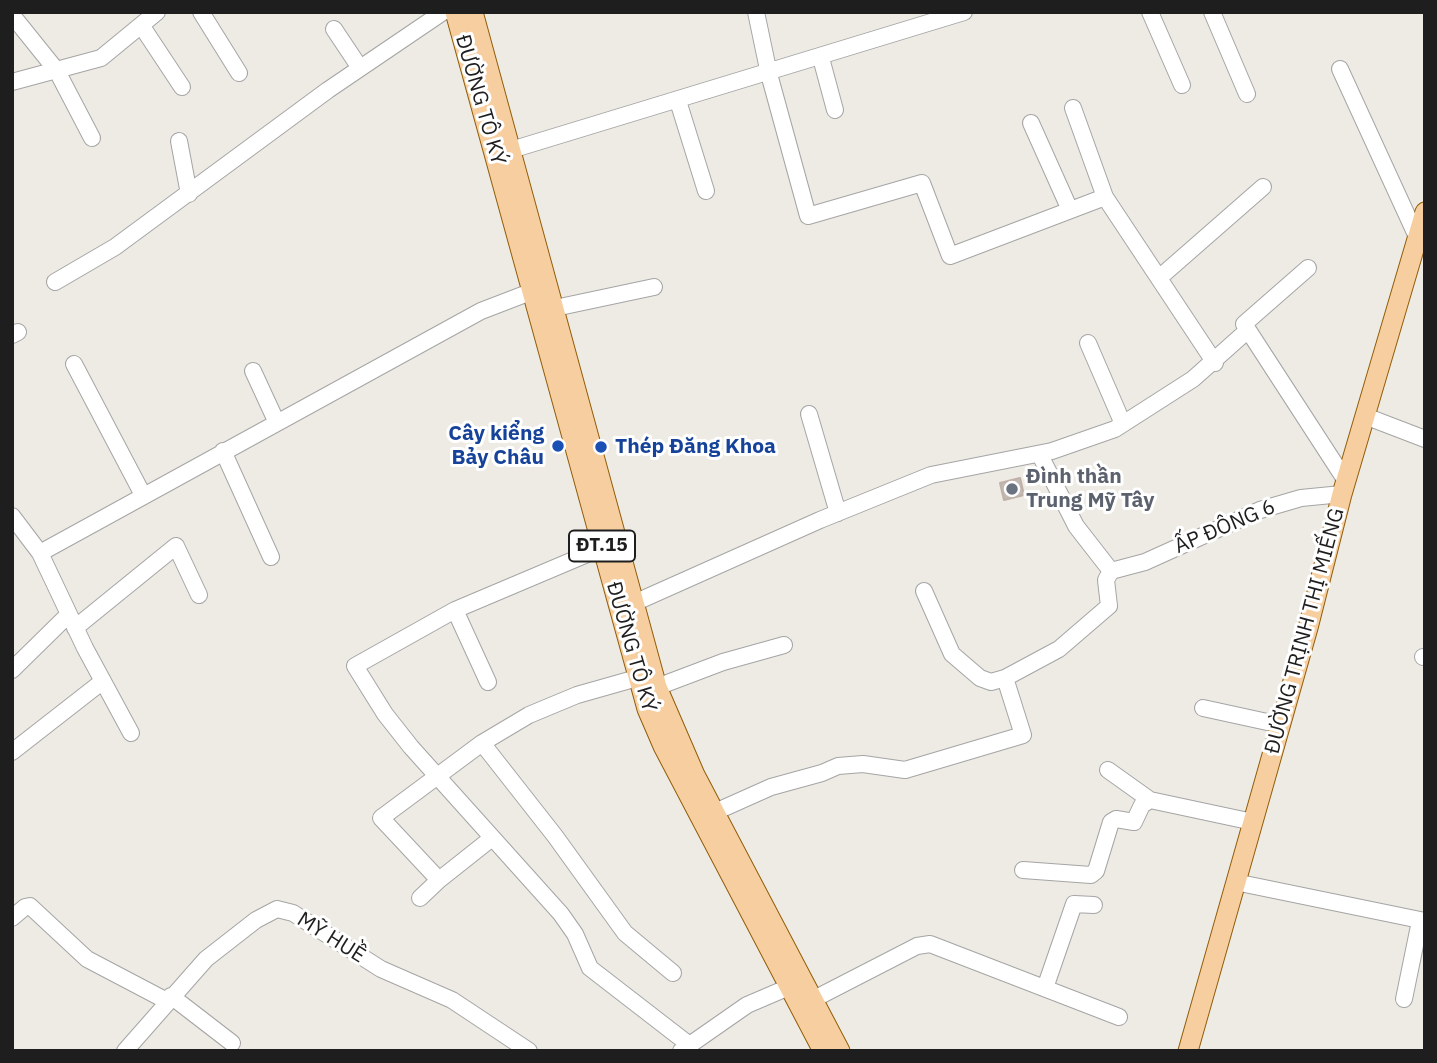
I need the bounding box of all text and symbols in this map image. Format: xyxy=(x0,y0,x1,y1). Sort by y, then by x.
street label: ĐƯỜNG TÔ KÝ xyxy=(449,32,511,168)
place label: Cây kiểng Bảy Châu xyxy=(448,421,544,471)
place label: Thép Đăng Khoa xyxy=(615,434,776,460)
marker: Cây kiểng Bảy Châu xyxy=(550,438,566,454)
marker: Thép Đăng Khoa xyxy=(593,439,609,455)
place label: Đình thần Trung Mỹ Tây xyxy=(1026,464,1155,514)
marker: Đình thần Trung Mỹ Tây xyxy=(1004,481,1020,497)
street label: ẤP ĐÔNG 6 xyxy=(1171,494,1279,560)
street label: ĐƯỜNG TRỊNH THỊ MIẾNG xyxy=(1260,505,1350,757)
road number: ĐT.15 xyxy=(569,530,635,562)
street label: ĐƯỜNG TÔ KÝ xyxy=(600,579,662,715)
street label: MỸ HUỀ xyxy=(292,907,370,969)

